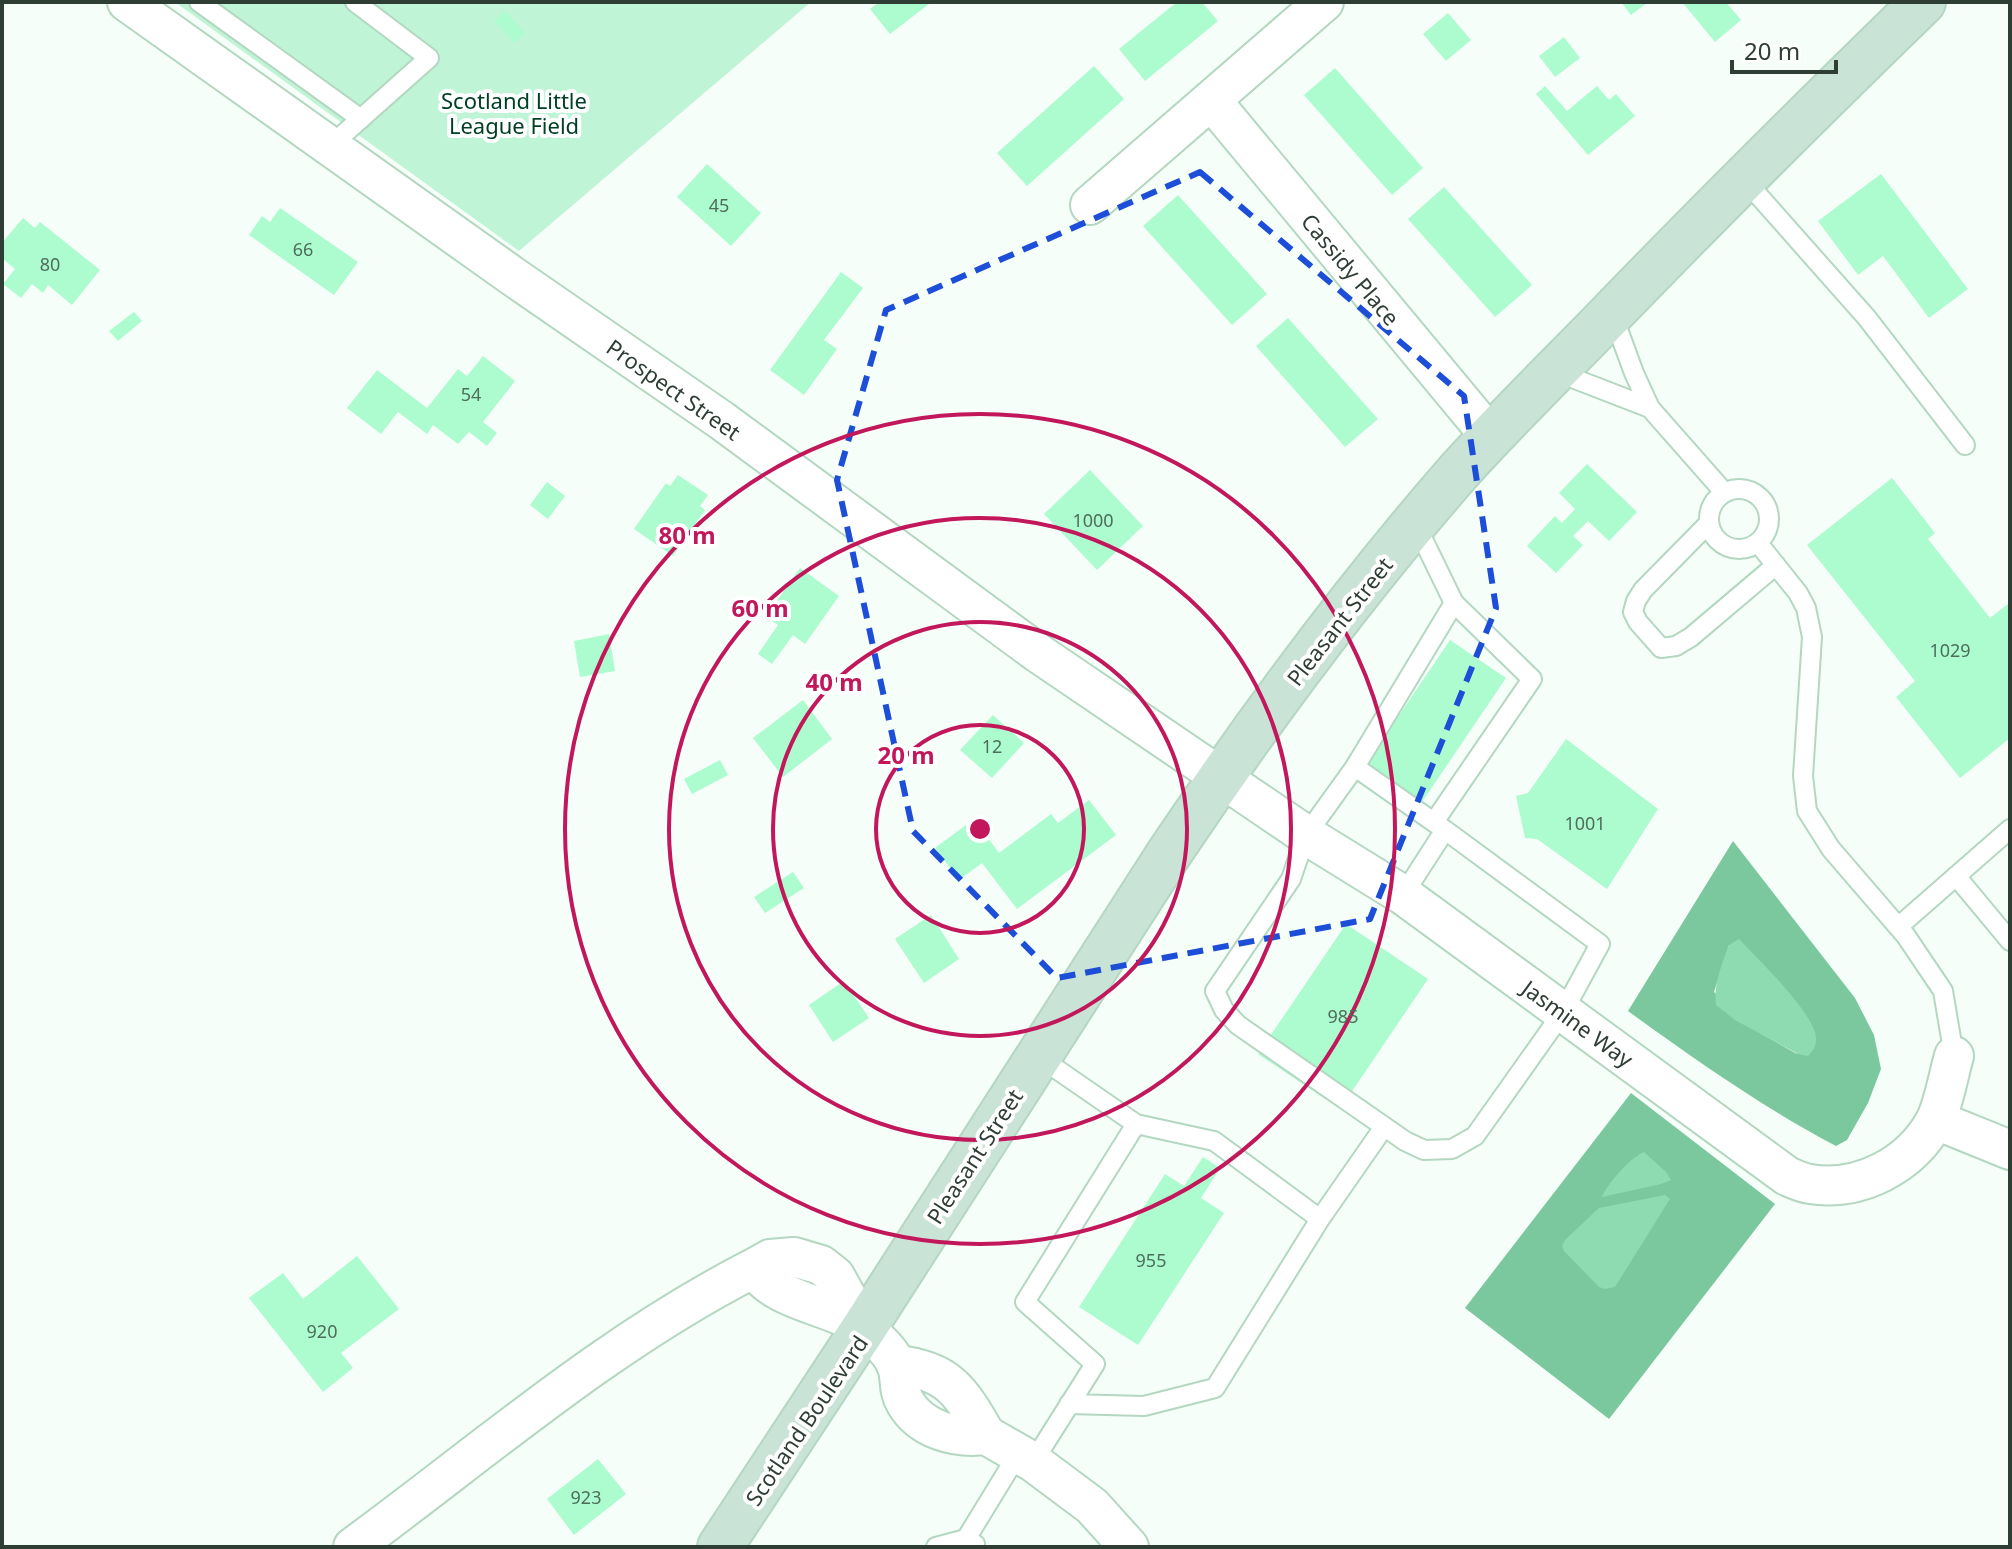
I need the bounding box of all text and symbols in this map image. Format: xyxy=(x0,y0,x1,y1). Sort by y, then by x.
scale bar xyxy=(1732,24,1836,74)
text: 20 m xyxy=(1744,34,1800,67)
park label: Scotland Little League Field xyxy=(441,85,587,140)
house number: 45 xyxy=(709,193,729,217)
street label: Cassidy Place xyxy=(1295,207,1407,331)
house number: 66 xyxy=(293,237,313,261)
house number: 80 xyxy=(40,252,60,276)
street label: Prospect Street xyxy=(601,332,747,446)
house number: 54 xyxy=(461,382,481,406)
house number: 1000 xyxy=(1072,508,1114,532)
text: 80 m xyxy=(658,518,716,551)
street label: Pleasant Street xyxy=(1279,551,1399,691)
text: 60 m xyxy=(731,591,789,624)
house number: 1029 xyxy=(1929,638,1971,662)
text: 40 m xyxy=(805,665,863,698)
house number: 12 xyxy=(982,734,1002,758)
text: 20 m xyxy=(877,738,935,771)
house number: 1001 xyxy=(1564,811,1606,835)
centre of rings xyxy=(966,815,994,843)
street label: Jasmine Way xyxy=(1515,971,1640,1074)
house number: 985 xyxy=(1328,1004,1358,1028)
street label: Pleasant Street xyxy=(919,1083,1029,1229)
house number: 955 xyxy=(1136,1248,1166,1272)
house number: 920 xyxy=(307,1319,337,1343)
street label: Scotland Boulevard xyxy=(738,1329,874,1511)
house number: 923 xyxy=(571,1485,601,1509)

